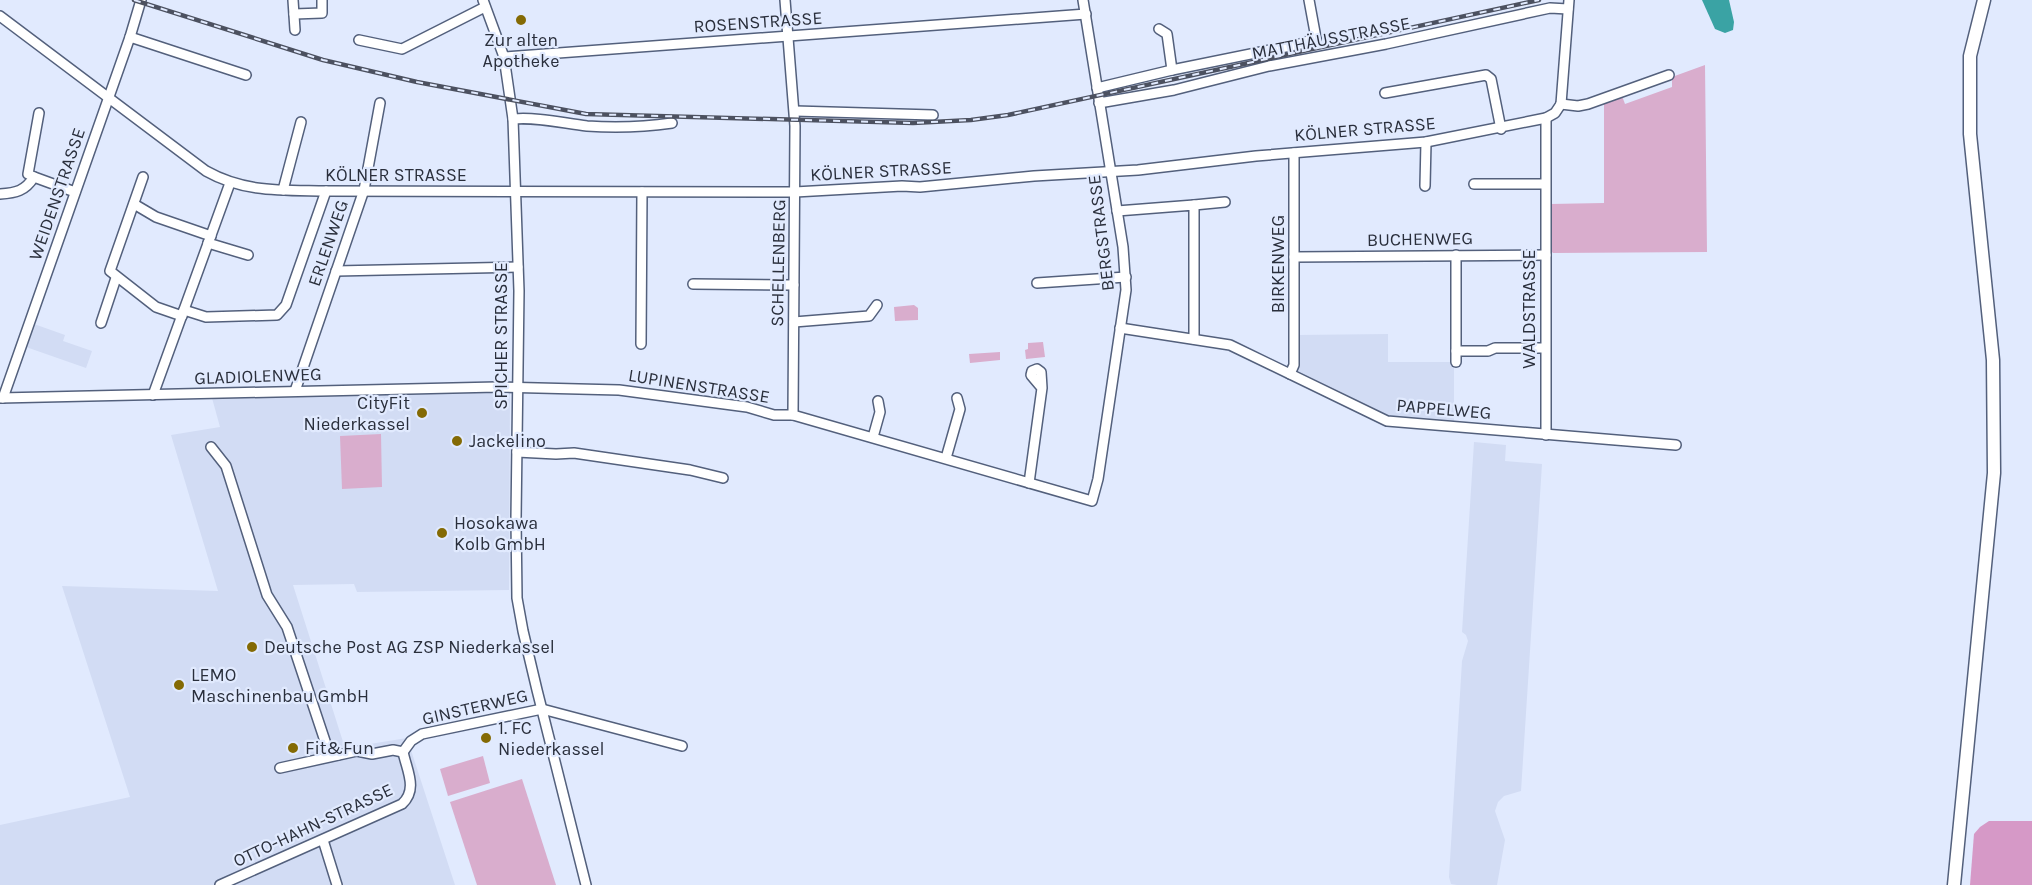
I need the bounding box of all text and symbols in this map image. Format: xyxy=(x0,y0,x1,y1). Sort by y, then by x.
street label: ROSENSTRASSE xyxy=(693,7,823,37)
street label: MATTHÄUSSTRASSE xyxy=(1250,12,1412,64)
marker: Zur alten Apotheke xyxy=(514,13,528,27)
place label: Zur alten Apotheke xyxy=(483,29,559,72)
street label: KÖLNER STRASSE xyxy=(1293,112,1437,146)
street label: WEIDENSTRASSE xyxy=(24,125,90,263)
street label: KÖLNER STRASSE xyxy=(810,156,952,186)
street label: KÖLNER STRASSE xyxy=(325,164,467,186)
street label: BERGSTRASSE xyxy=(1083,174,1119,292)
street label: ERLENWEG xyxy=(303,197,353,289)
street label: SCHELLENBERG xyxy=(766,199,790,327)
street label: BIRKENWEG xyxy=(1267,215,1289,313)
street label: BUCHENWEG xyxy=(1367,227,1473,251)
street label: WALDSTRASSE xyxy=(1518,249,1540,369)
street label: SPICHER STRASSE xyxy=(490,262,512,410)
street label: GLADIOLENWEG xyxy=(194,363,322,389)
street label: LUPINENSTRASSE xyxy=(627,364,771,408)
place label: CityFit Niederkassel xyxy=(303,392,410,435)
street label: PAPPELWEG xyxy=(1396,394,1492,424)
marker: CityFit Niederkassel xyxy=(415,406,429,420)
place label: Jackelino xyxy=(469,430,546,452)
marker: Jackelino xyxy=(450,434,464,448)
place label: Hosokawa Kolb GmbH xyxy=(454,512,546,555)
marker: Hosokawa Kolb GmbH xyxy=(435,526,449,540)
place label: Deutsche Post AG ZSP Niederkassel xyxy=(264,636,555,658)
marker: Deutsche Post AG ZSP Niederkassel xyxy=(245,640,259,654)
place label: LEMO Maschinenbau GmbH xyxy=(191,664,369,707)
marker: LEMO Maschinenbau GmbH xyxy=(172,678,186,692)
street label: GINSTERWEG xyxy=(420,684,530,730)
place label: 1. FC Niederkassel xyxy=(498,717,605,760)
marker: 1. FC Niederkassel xyxy=(479,731,493,745)
place label: Fit&Fun xyxy=(305,737,374,759)
marker: Fit&Fun xyxy=(286,741,300,755)
street label: OTTO-HAHN-STRASSE xyxy=(230,778,396,872)

